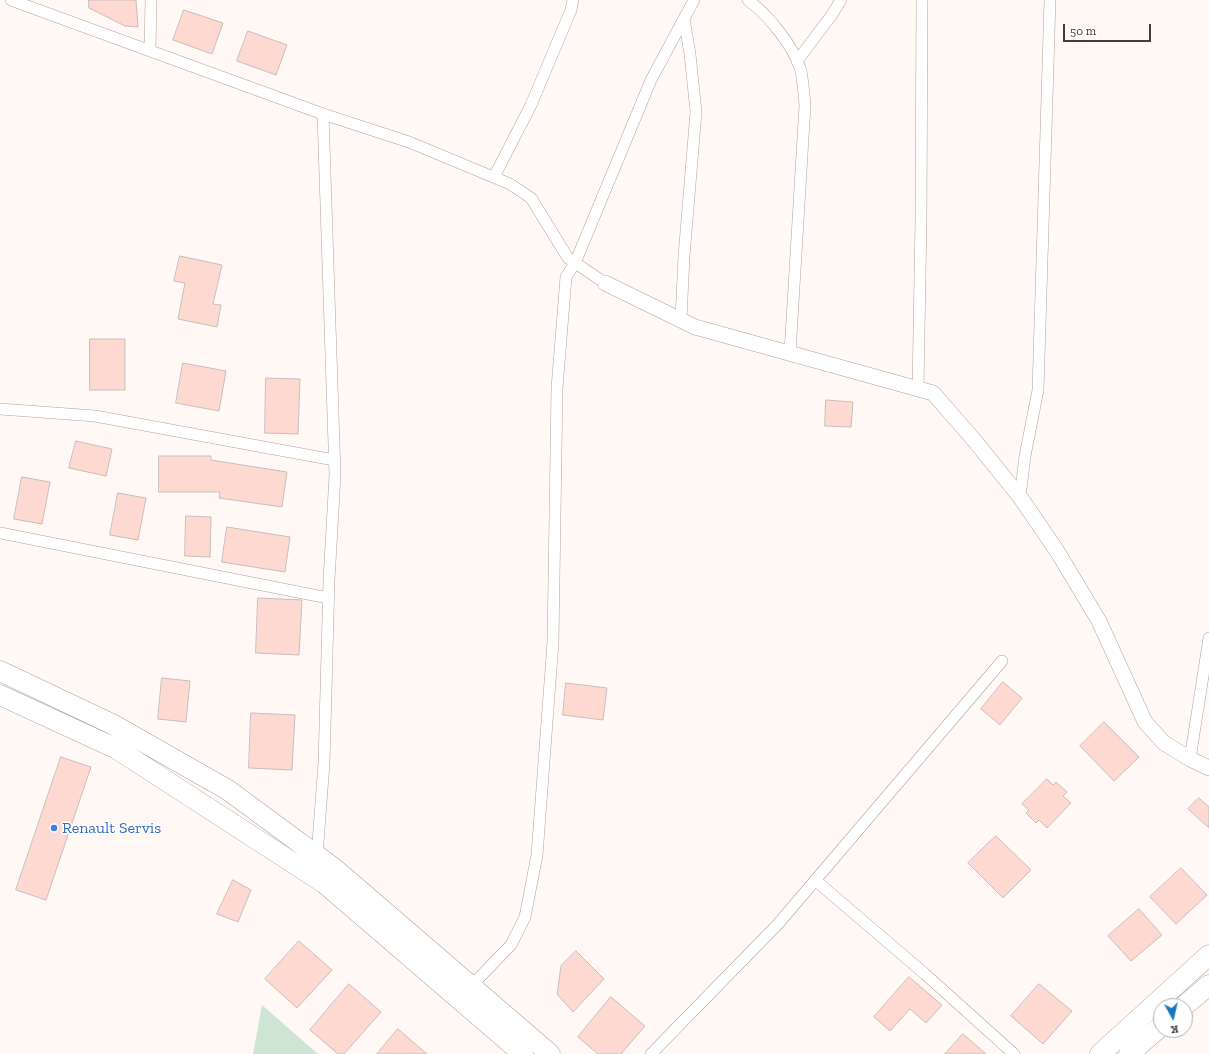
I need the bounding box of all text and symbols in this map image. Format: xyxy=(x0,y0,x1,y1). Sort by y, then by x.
scale bar xyxy=(1065,16,1153,42)
text: 50 m xyxy=(1070,24,1096,38)
place label: Renault Servis xyxy=(62,818,161,838)
marker: Renault Servis xyxy=(49,823,59,833)
north arrow xyxy=(1153,998,1193,1038)
text: K xyxy=(1170,1022,1179,1036)

